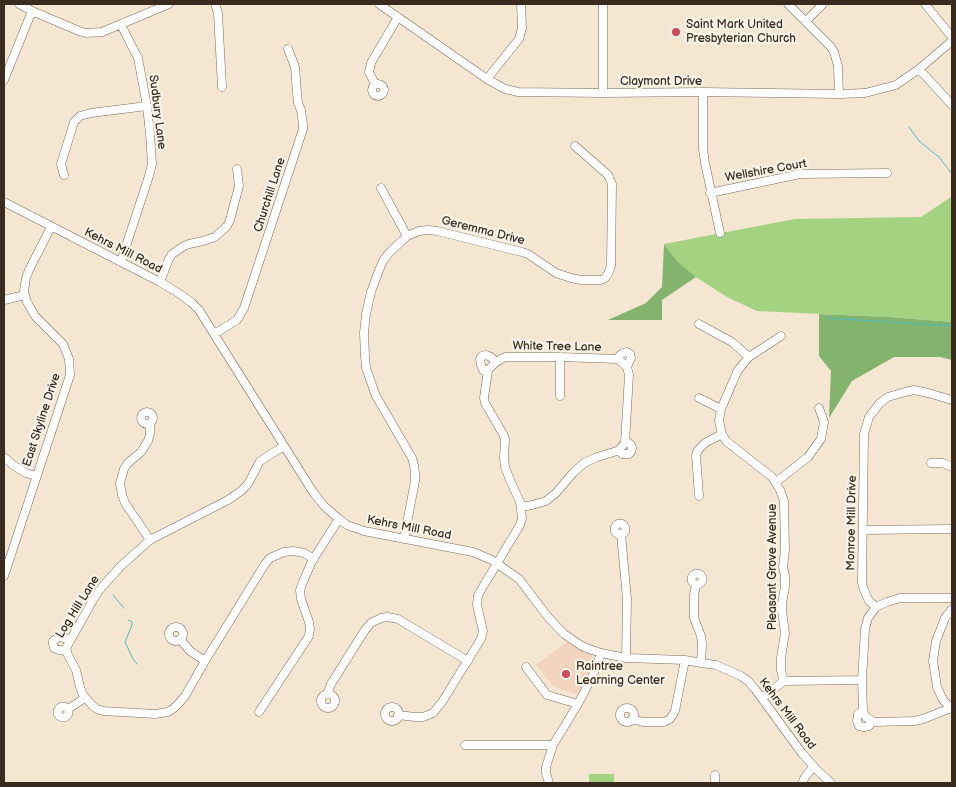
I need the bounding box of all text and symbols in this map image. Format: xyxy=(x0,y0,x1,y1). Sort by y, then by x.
place label: Saint Mark United Presbyterian Church xyxy=(686,18,796,46)
marker: Saint Mark United Presbyterian Church xyxy=(670,26,682,38)
street label: Sudbury Lane xyxy=(145,74,169,150)
street label: Claymont Drive xyxy=(620,75,702,89)
street label: Churchill Lane xyxy=(251,156,289,234)
street label: Wellshire Court xyxy=(724,157,808,185)
street label: Geremma Drive xyxy=(440,214,526,248)
street label: Kehrs Mill Road xyxy=(82,225,164,277)
street label: White Tree Lane xyxy=(512,339,602,355)
street label: East Skyline Drive xyxy=(20,372,64,468)
street label: Monroe Mill Drive xyxy=(844,475,860,571)
street label: Pleasant Grove Avenue xyxy=(766,504,780,630)
street label: Kehrs Mill Road xyxy=(366,513,452,543)
street label: Log Hill Lane xyxy=(53,573,103,641)
place label: Raintree Learning Center xyxy=(576,660,664,688)
marker: Raintree Learning Center xyxy=(560,668,572,680)
street label: Kehrs Mill Road xyxy=(755,675,819,753)

